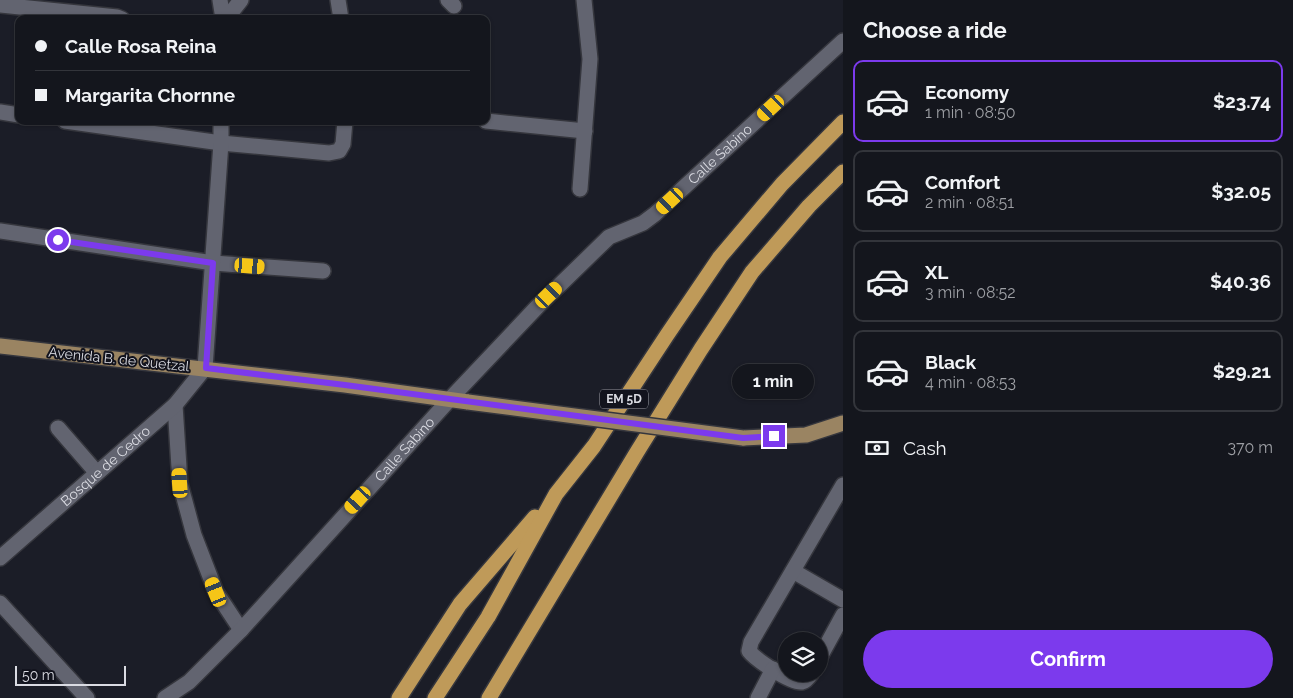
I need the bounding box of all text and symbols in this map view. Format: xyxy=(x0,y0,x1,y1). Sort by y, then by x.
text: Choose a ride xyxy=(863,17,1007,43)
text: Calle Rosa Reina xyxy=(65,35,217,57)
icon: car xyxy=(865,79,910,124)
text: Economy xyxy=(925,81,1009,103)
text: Margarita Chornne xyxy=(65,84,235,106)
text: $23.74 xyxy=(1213,90,1271,112)
car xyxy=(754,92,787,124)
text: 1 min · 08:50 xyxy=(925,103,1015,122)
street label: Calle Sabino xyxy=(685,121,755,188)
icon: car xyxy=(865,169,910,214)
text: Comfort xyxy=(925,171,1000,193)
text: $32.05 xyxy=(1211,180,1271,202)
car xyxy=(653,185,686,217)
text: 2 min · 08:51 xyxy=(925,193,1014,212)
route start xyxy=(47,229,69,251)
car xyxy=(234,257,265,275)
icon: car xyxy=(865,259,910,304)
text: XL xyxy=(925,261,948,283)
text: $40.36 xyxy=(1210,270,1271,292)
car xyxy=(532,279,565,311)
text: 3 min · 08:52 xyxy=(925,283,1016,302)
street label: Avenida B. de Quetzal xyxy=(48,344,190,374)
icon: car xyxy=(865,349,910,394)
text: Black xyxy=(925,351,976,373)
text: $29.21 xyxy=(1213,360,1271,382)
callout: 1 min xyxy=(733,364,815,398)
text: 1 min xyxy=(753,372,793,391)
text: 4 min · 08:53 xyxy=(925,373,1016,392)
road number: EM 5D xyxy=(600,389,648,408)
street label: Calle Sabino xyxy=(371,414,438,485)
street label: Bosque de Cedro xyxy=(57,423,153,509)
route end xyxy=(763,425,785,447)
icon: cash xyxy=(863,434,891,462)
text: Cash xyxy=(903,437,947,459)
text: 370 m xyxy=(1227,438,1273,457)
car xyxy=(171,468,188,498)
car xyxy=(342,484,373,516)
car xyxy=(203,575,228,609)
button: Confirm xyxy=(863,630,1273,688)
map controls xyxy=(778,632,828,682)
button: layers xyxy=(778,632,828,682)
scale bar xyxy=(15,663,126,686)
text: 50 m xyxy=(22,667,55,683)

